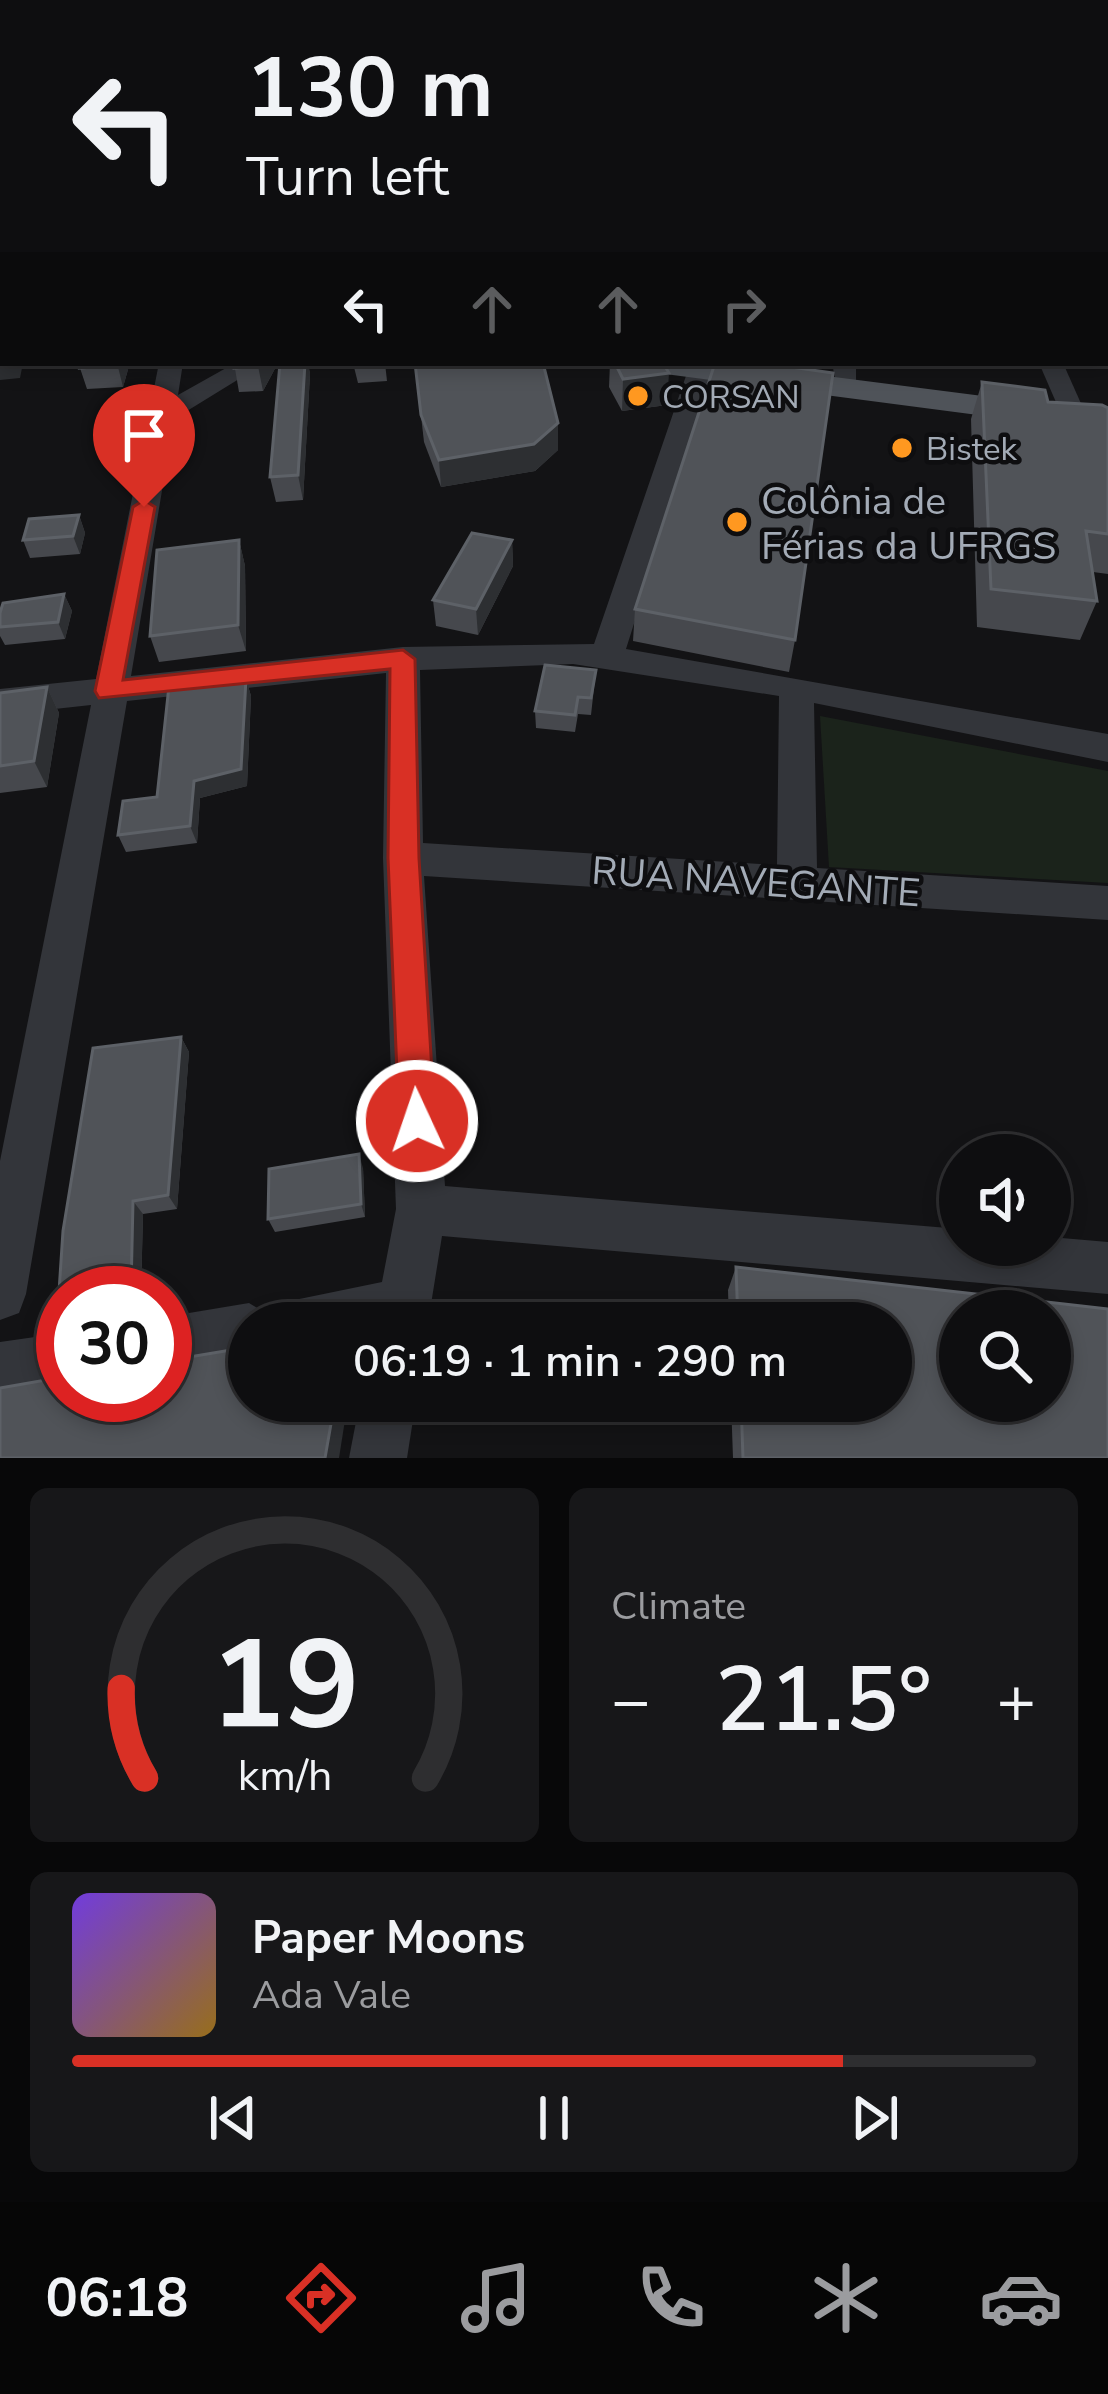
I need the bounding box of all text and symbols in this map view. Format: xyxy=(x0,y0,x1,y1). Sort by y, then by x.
text: 130 m xyxy=(246,31,494,146)
icon: left xyxy=(48,48,204,204)
text: Turn left xyxy=(246,140,449,214)
icon: left xyxy=(333,276,399,342)
icon: ahead xyxy=(459,276,525,342)
icon: ahead xyxy=(585,276,651,342)
icon: right xyxy=(711,276,777,342)
place label: CORSAN xyxy=(662,375,800,420)
marker: CORSAN xyxy=(625,383,651,409)
pin xyxy=(93,384,195,507)
icon: arrive xyxy=(111,402,177,468)
place label: Bistek xyxy=(926,427,1018,472)
marker: Bistek xyxy=(889,435,915,461)
place label: Colônia de Férias da UFRGS xyxy=(761,475,1056,573)
marker: Colônia de Férias da UFRGS xyxy=(724,509,750,535)
street label: RUA NAVEGANTE xyxy=(590,845,922,920)
position arrow xyxy=(354,1058,480,1184)
map controls xyxy=(939,1134,1071,1422)
button: sound xyxy=(939,1134,1071,1266)
speed limit sign: 30 xyxy=(36,1266,192,1422)
button: search xyxy=(939,1290,1071,1422)
text: 06:19 · 1 min · 290 m xyxy=(353,1331,787,1392)
text: Climate xyxy=(611,1580,746,1633)
text: 19 xyxy=(210,1601,359,1771)
text: 21.5° xyxy=(715,1639,932,1762)
text: − xyxy=(611,1656,651,1746)
text: + xyxy=(996,1656,1036,1746)
text: km/h xyxy=(237,1747,332,1805)
text: Paper Moons xyxy=(252,1908,525,1969)
text: Ada Vale xyxy=(252,1969,411,2022)
icon: previous xyxy=(200,2085,266,2151)
icon: pause xyxy=(521,2085,587,2151)
icon: next xyxy=(842,2085,908,2151)
icon: directions xyxy=(279,2256,363,2340)
icon: music xyxy=(454,2256,538,2340)
icon: phone xyxy=(629,2256,713,2340)
icon: climate xyxy=(804,2256,888,2340)
icon: car xyxy=(979,2256,1063,2340)
text: 06:18 xyxy=(45,2261,188,2335)

